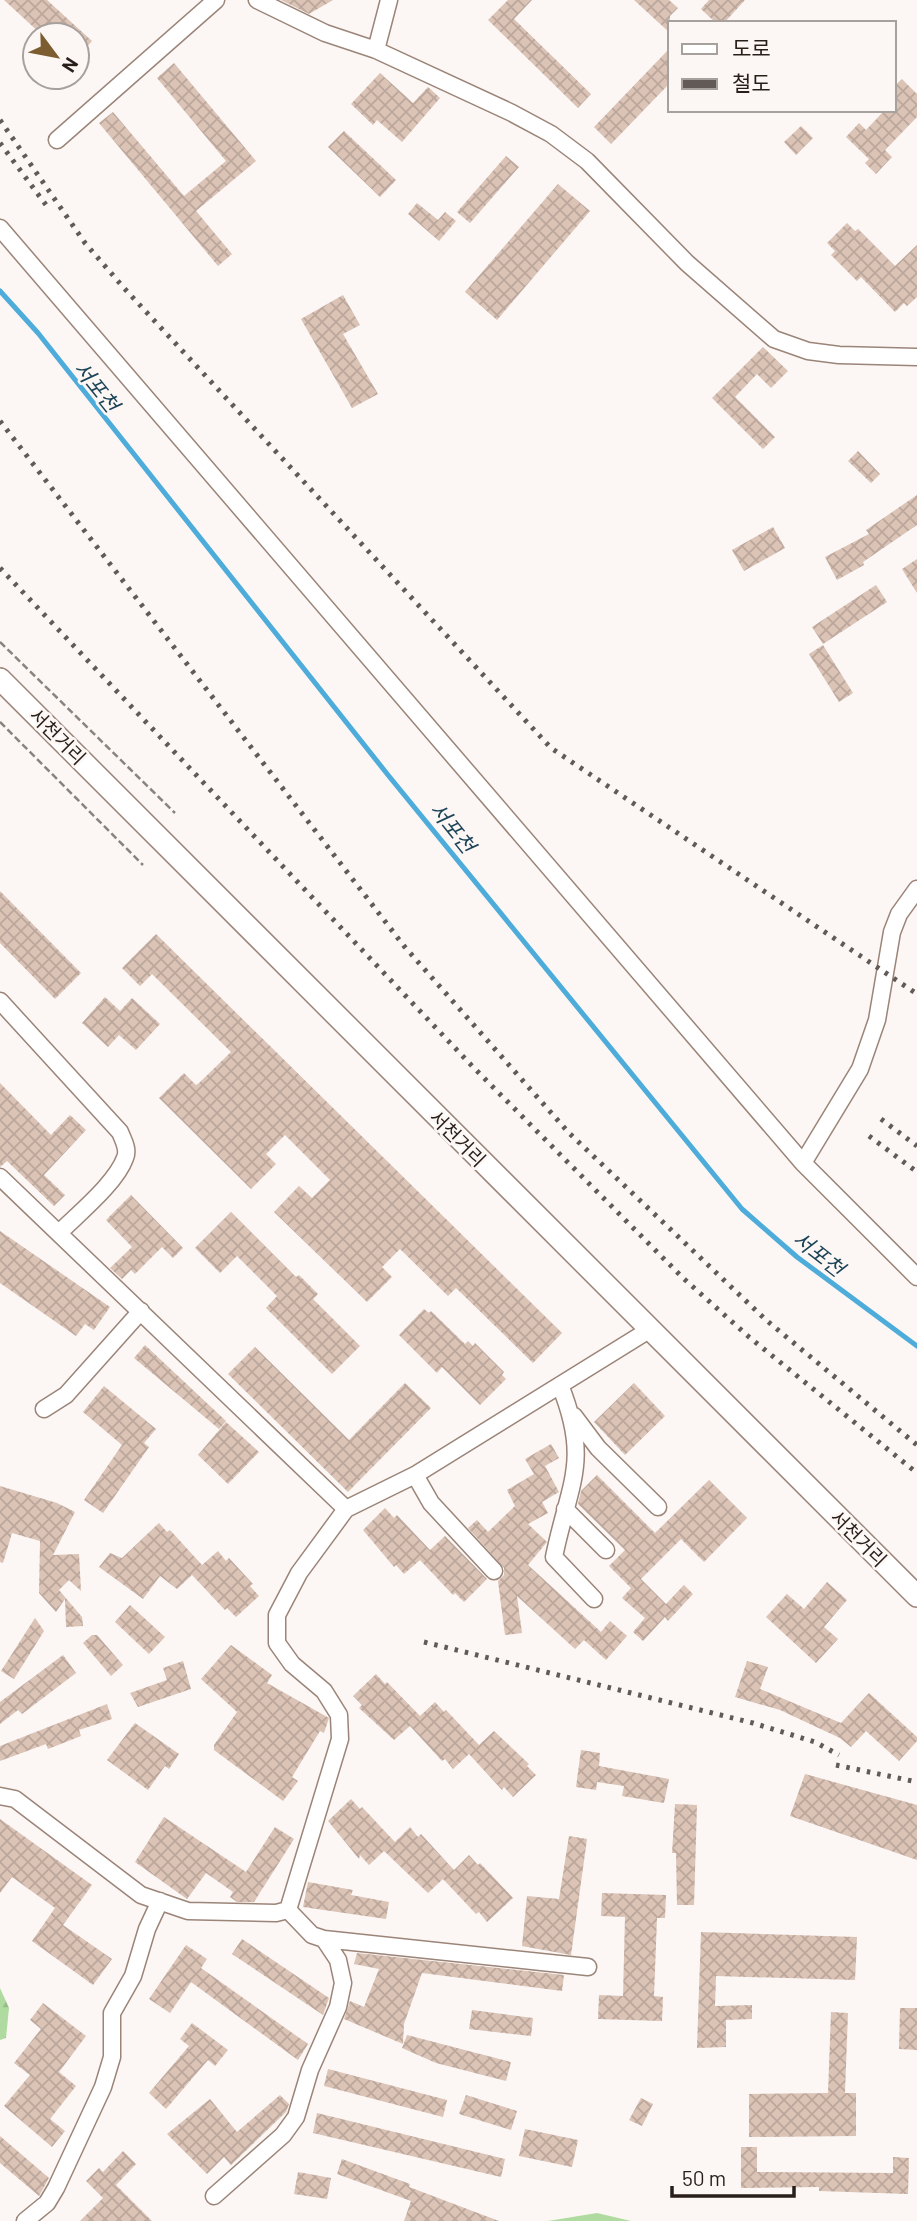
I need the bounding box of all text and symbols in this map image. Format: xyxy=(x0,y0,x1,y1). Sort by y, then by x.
north arrow xyxy=(21,21,91,91)
legend xyxy=(668,21,896,112)
text: 도로 xyxy=(732,35,771,60)
text: N xyxy=(58,54,84,77)
text: 철도 xyxy=(732,70,771,95)
water label: 서포천 xyxy=(69,356,127,418)
street label: 서천거리 xyxy=(25,703,91,769)
water label: 서포천 xyxy=(425,797,483,859)
street label: 서천거리 xyxy=(425,1105,491,1171)
water label: 서포천 xyxy=(788,1225,852,1282)
street label: 서천거리 xyxy=(826,1505,892,1571)
scale bar xyxy=(672,2154,794,2198)
text: 50 m xyxy=(682,2165,726,2190)

